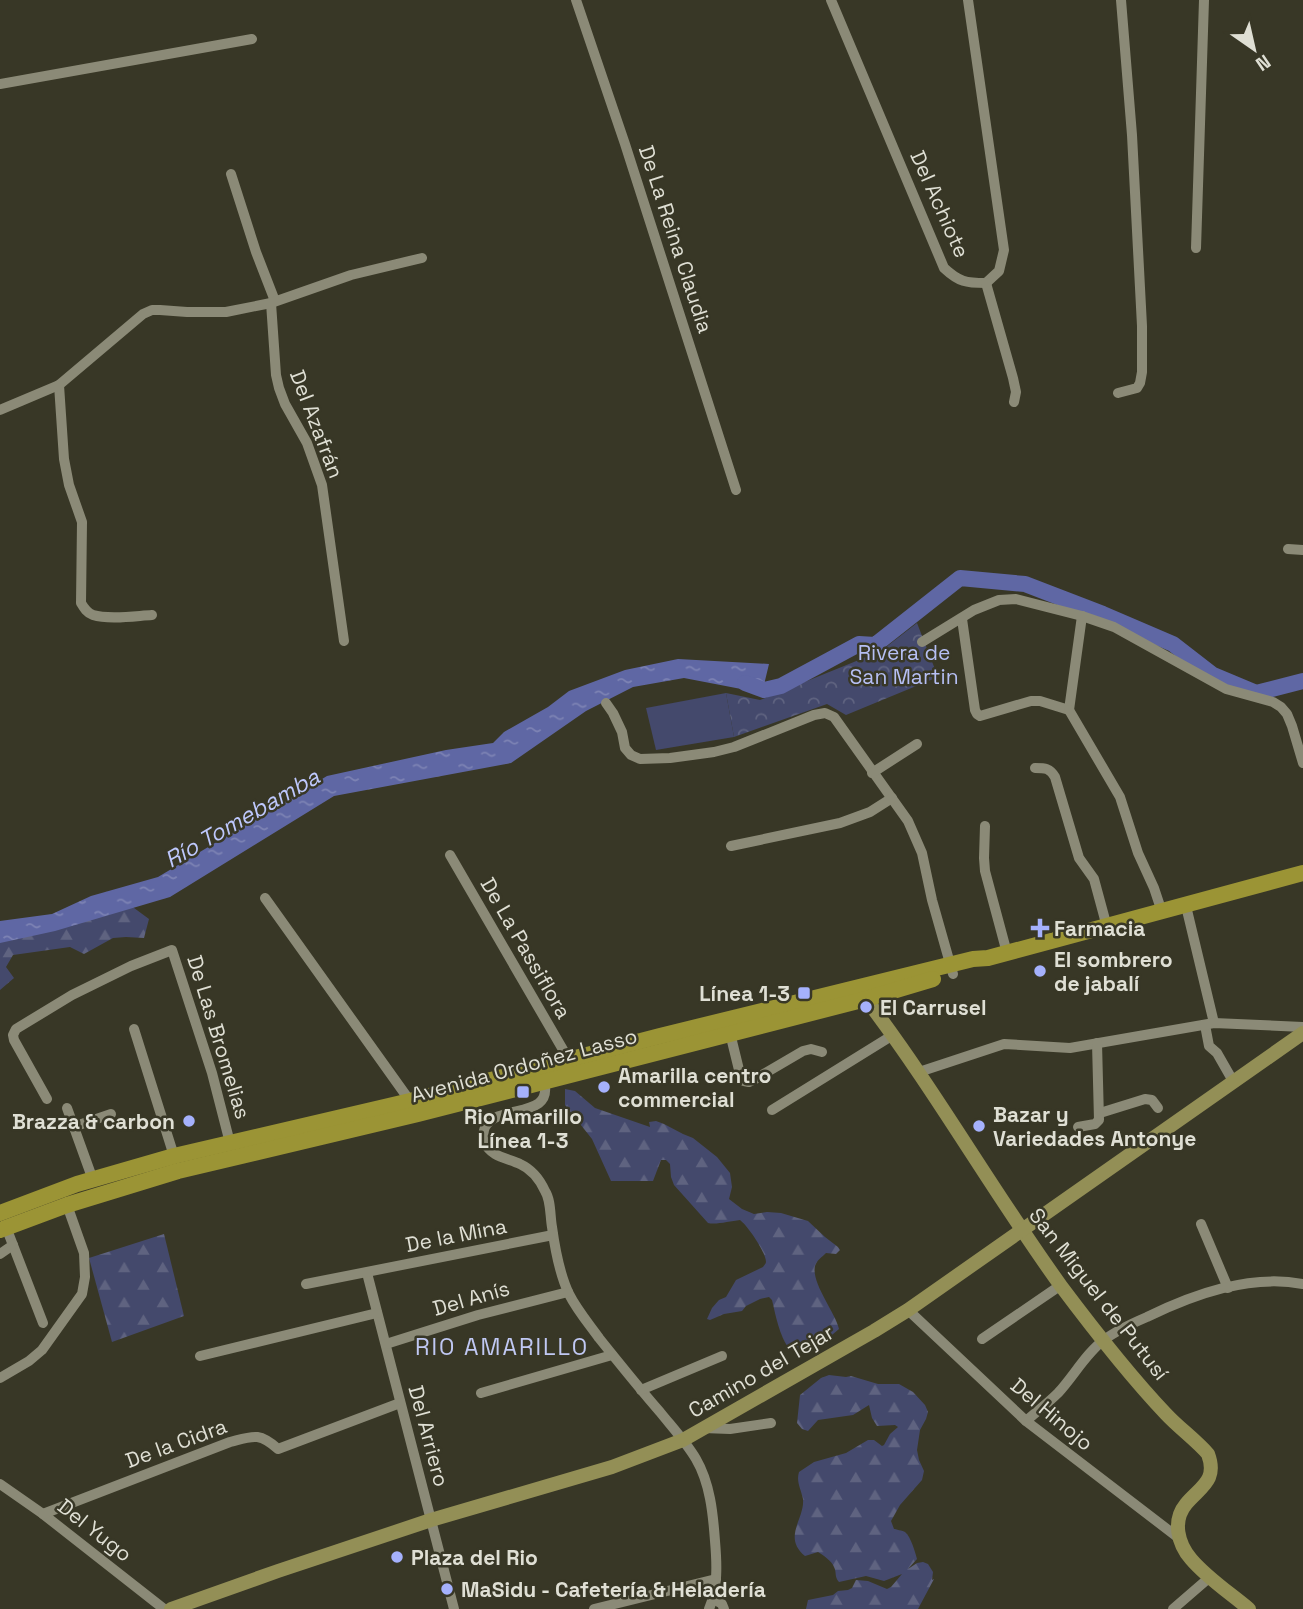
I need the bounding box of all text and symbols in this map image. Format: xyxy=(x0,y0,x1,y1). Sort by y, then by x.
north arrow xyxy=(1219,14,1289,84)
text: N xyxy=(1251,49,1275,77)
street label: De La Reina Claudia xyxy=(633,142,719,336)
street label: Del Achiote xyxy=(904,146,976,262)
street label: Del Azafrán xyxy=(284,366,350,482)
park label: Rivera de San Martin xyxy=(849,639,959,690)
water label: Río Tomebamba xyxy=(159,761,326,875)
street label: De La Passiflora xyxy=(475,872,577,1024)
place label: Farmacia xyxy=(1054,915,1145,942)
marker: Farmacia xyxy=(1032,920,1048,936)
place label: El sombrero de jabalí xyxy=(1054,946,1173,997)
street label: De Las Bromelias xyxy=(181,952,257,1122)
marker: El sombrero de jabalí xyxy=(1032,963,1048,979)
place label: Línea 1-3 xyxy=(699,980,790,1007)
marker: Línea 1-3 xyxy=(796,985,812,1001)
place label: El Carrusel xyxy=(880,994,987,1021)
marker: El Carrusel xyxy=(858,999,874,1015)
street label: Avenida Ordoñez Lasso xyxy=(408,1022,640,1108)
place label: Amarilla centro commercial xyxy=(618,1062,771,1113)
marker: Amarilla centro commercial xyxy=(596,1079,612,1095)
marker: Rio Amarillo Línea 1-3 xyxy=(515,1084,531,1100)
place label: Bazar y Variedades Antonye xyxy=(993,1101,1196,1152)
place label: Rio Amarillo Línea 1-3 xyxy=(464,1103,582,1154)
place label: Brazza & carbon xyxy=(12,1108,175,1135)
marker: Brazza & carbon xyxy=(181,1113,197,1129)
marker: Bazar y Variedades Antonye xyxy=(971,1118,987,1134)
street label: San Miguel de Putusí xyxy=(1023,1202,1175,1386)
street label: De la Mina xyxy=(403,1212,509,1258)
street label: Del Anís xyxy=(429,1274,513,1322)
street label: Camino del Tejar xyxy=(683,1318,839,1424)
district label: RIO AMARILLO xyxy=(415,1332,589,1362)
street label: Del Hinojo xyxy=(1005,1372,1099,1456)
street label: Del Arriero xyxy=(403,1382,455,1490)
street label: De la Cidra xyxy=(122,1412,230,1474)
street label: Del Yugo xyxy=(52,1493,138,1567)
place label: Plaza del Rio xyxy=(411,1544,538,1571)
marker: Plaza del Rio xyxy=(389,1549,405,1565)
place label: MaSidu - Cafetería & Heladería xyxy=(461,1576,766,1603)
marker: MaSidu - Cafetería & Heladería xyxy=(439,1581,455,1597)

